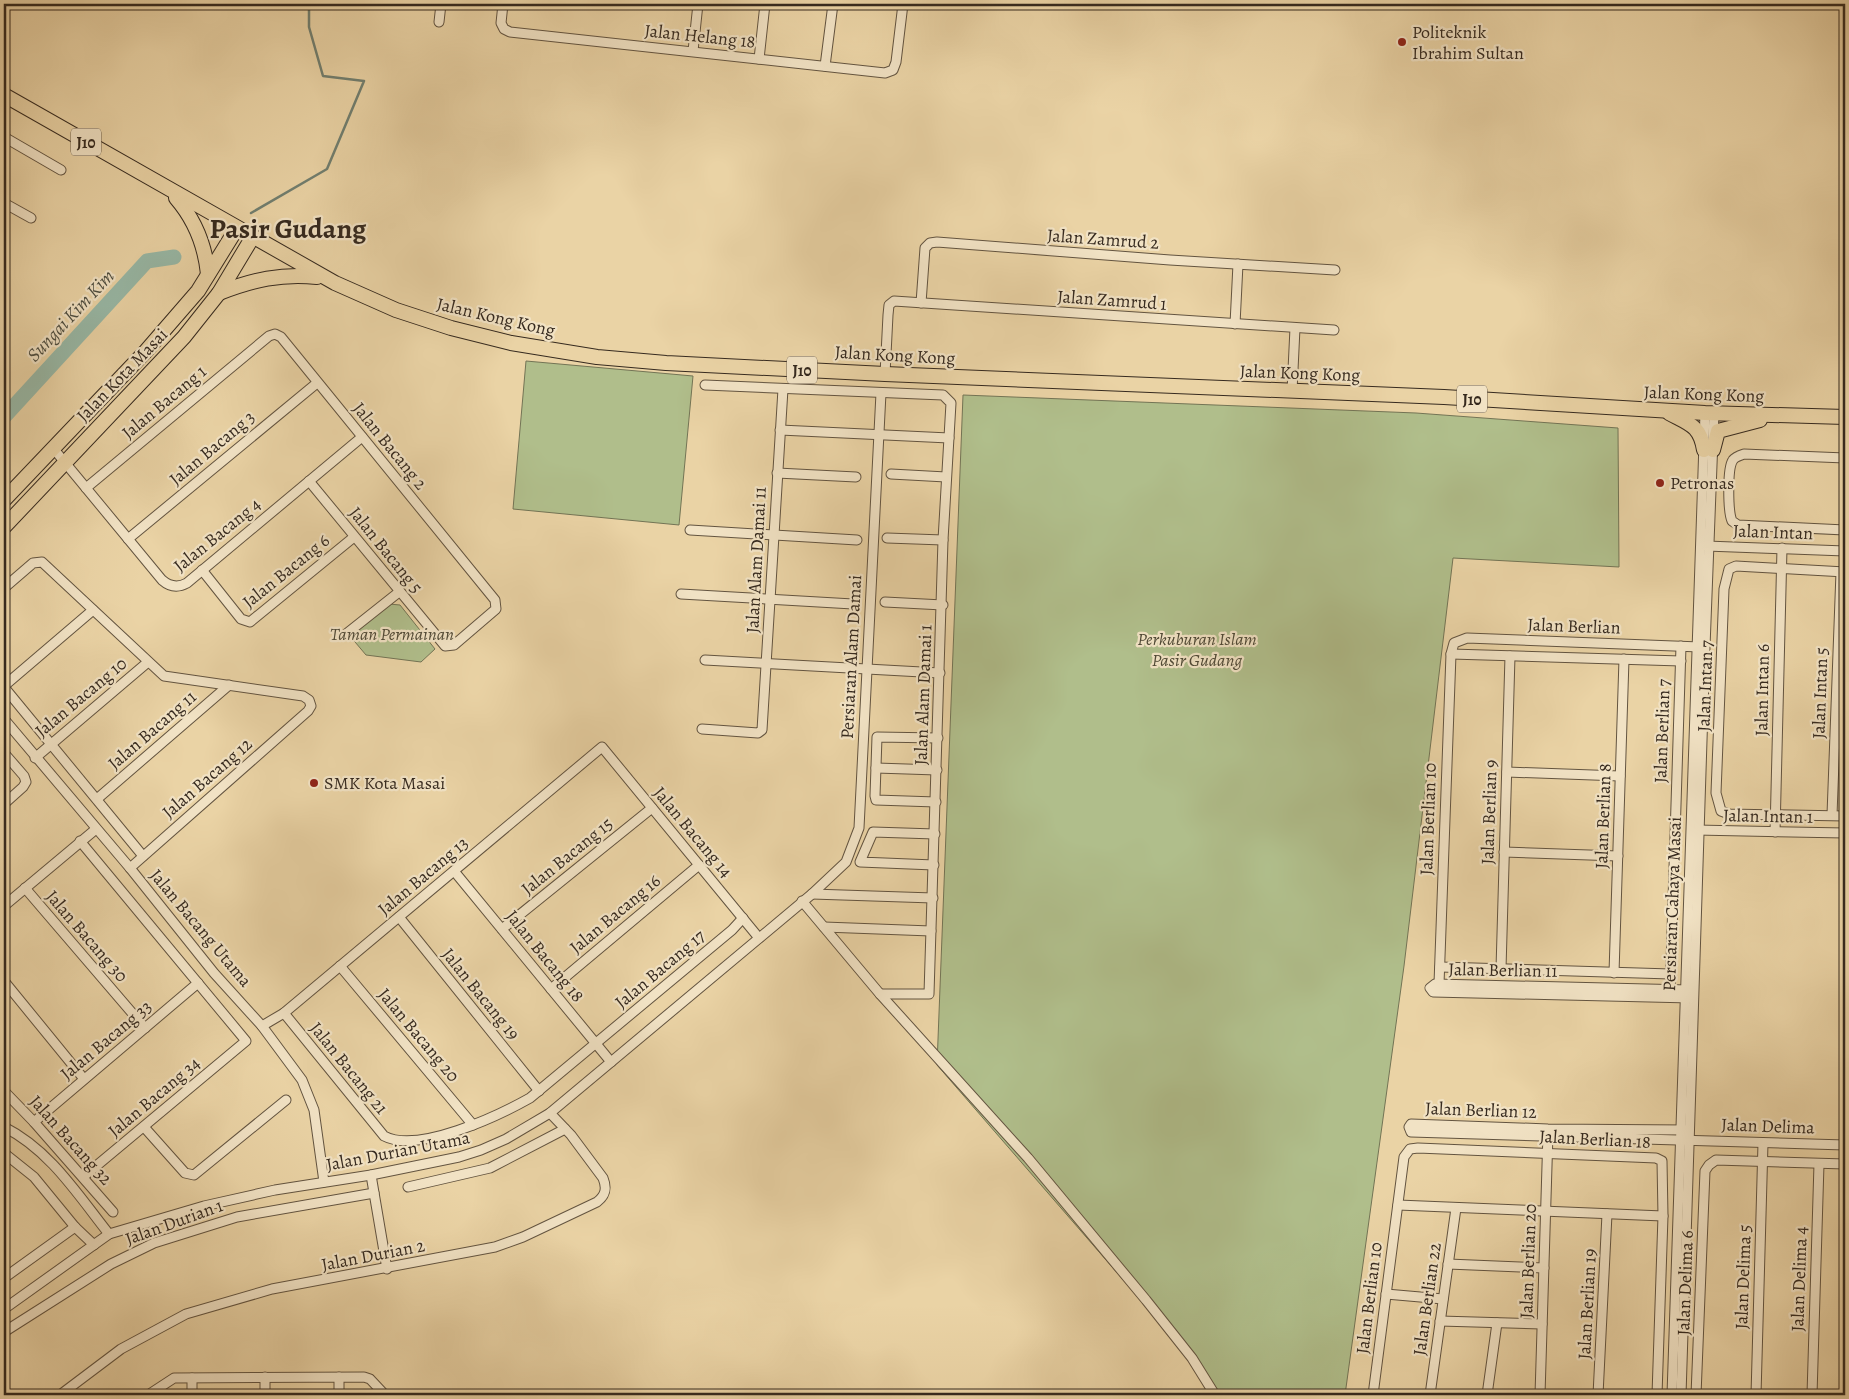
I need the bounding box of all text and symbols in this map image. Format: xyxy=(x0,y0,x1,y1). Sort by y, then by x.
street label: Jalan Helang 18 xyxy=(643,18,757,54)
place label: Politeknik Ibrahim Sultan xyxy=(1412,20,1524,65)
marker: Politeknik Ibrahim Sultan xyxy=(1396,36,1408,48)
road number: J10 xyxy=(71,128,101,156)
district label: Pasir Gudang xyxy=(210,210,367,248)
street label: Jalan Zamrud 2 xyxy=(1046,223,1160,255)
water label: Sungai Kim Kim xyxy=(21,264,120,368)
street label: Jalan Zamrud 1 xyxy=(1057,284,1167,316)
street label: Jalan Kong Kong xyxy=(434,292,558,342)
street label: Jalan Kota Masai xyxy=(71,323,173,427)
street label: Jalan Kong Kong xyxy=(834,340,956,370)
road number: J10 xyxy=(787,356,817,384)
street label: Jalan Kong Kong xyxy=(1239,359,1361,387)
street label: Jalan Bacang 1 xyxy=(117,360,211,444)
street label: Jalan Kong Kong xyxy=(1643,380,1765,408)
road number: J10 xyxy=(1457,386,1487,412)
street label: Jalan Bacang 2 xyxy=(347,397,433,495)
street label: Jalan Bacang 3 xyxy=(164,405,260,491)
place label: Petronas xyxy=(1670,471,1734,495)
marker: Petronas xyxy=(1654,477,1666,489)
street label: Jalan Alam Damai 11 xyxy=(740,486,772,634)
street label: Jalan Bacang 4 xyxy=(168,492,266,578)
street label: Jalan Bacang 5 xyxy=(344,502,428,598)
street label: Jalan Intan xyxy=(1732,519,1814,545)
street label: Jalan Bacang 6 xyxy=(237,528,335,614)
street label: Persiaran Alam Damai xyxy=(835,574,867,740)
street label: Jalan Berlian xyxy=(1527,612,1621,640)
park label: Taman Permainan xyxy=(330,622,454,646)
street label: Jalan Alam Damai 1 xyxy=(909,624,937,766)
park label: Perkuburan Islam Pasir Gudang xyxy=(1137,627,1257,672)
street label: Jalan Intan 7 xyxy=(1691,639,1719,732)
street label: Jalan Intan 6 xyxy=(1749,644,1775,736)
street label: Jalan Intan 5 xyxy=(1806,647,1834,739)
street label: Jalan Bacang 10 xyxy=(30,651,132,743)
street label: Jalan Berlian 7 xyxy=(1648,678,1676,784)
street label: Jalan Bacang 11 xyxy=(103,685,201,775)
street label: Jalan Bacang 12 xyxy=(157,732,257,824)
street label: Jalan Berlian 9 xyxy=(1475,759,1503,865)
street label: Jalan Berlian 10 xyxy=(1414,762,1442,876)
street label: Jalan Berlian 8 xyxy=(1589,763,1617,869)
place label: SMK Kota Masai xyxy=(324,771,445,795)
marker: SMK Kota Masai xyxy=(308,777,320,789)
street label: Jalan Bacang 14 xyxy=(648,782,738,882)
street label: Jalan Intan 1 xyxy=(1723,803,1813,829)
street label: Jalan Bacang 15 xyxy=(516,812,618,900)
street label: Persiaran Cahaya Masai xyxy=(1657,816,1687,992)
street label: Jalan Bacang 13 xyxy=(373,831,473,921)
street label: Jalan Bacang Utama xyxy=(144,864,258,993)
street label: Jalan Bacang 16 xyxy=(564,869,666,959)
street label: Jalan Bacang 30 xyxy=(40,885,134,987)
street label: Jalan Bacang 18 xyxy=(500,905,590,1007)
street label: Jalan Bacang 17 xyxy=(610,924,711,1014)
street label: Jalan Bacang 19 xyxy=(437,943,525,1045)
street label: Jalan Berlian 11 xyxy=(1448,957,1558,983)
street label: Jalan Bacang 20 xyxy=(373,983,465,1087)
street label: Jalan Bacang 33 xyxy=(55,995,157,1085)
street label: Jalan Bacang 21 xyxy=(304,1017,394,1119)
street label: Jalan Bacang 34 xyxy=(103,1051,205,1143)
street label: Jalan Bacang 32 xyxy=(24,1090,118,1190)
street label: Jalan Berlian 12 xyxy=(1425,1096,1538,1124)
street label: Jalan Delima xyxy=(1721,1112,1816,1140)
street label: Jalan Berlian 18 xyxy=(1539,1124,1651,1154)
street label: Jalan Durian Utama xyxy=(324,1125,473,1177)
street label: Jalan Durian 1 xyxy=(122,1193,226,1251)
street label: Jalan Berlian 20 xyxy=(1514,1203,1542,1319)
street label: Jalan Delima 5 xyxy=(1729,1224,1757,1330)
street label: Jalan Delima 4 xyxy=(1785,1226,1813,1332)
street label: Jalan Delima 6 xyxy=(1671,1230,1699,1336)
street label: Jalan Durian 2 xyxy=(319,1233,427,1277)
street label: Jalan Berlian 10 xyxy=(1350,1241,1388,1355)
street label: Jalan Berlian 22 xyxy=(1407,1241,1447,1357)
street label: Jalan Berlian 19 xyxy=(1572,1248,1602,1360)

